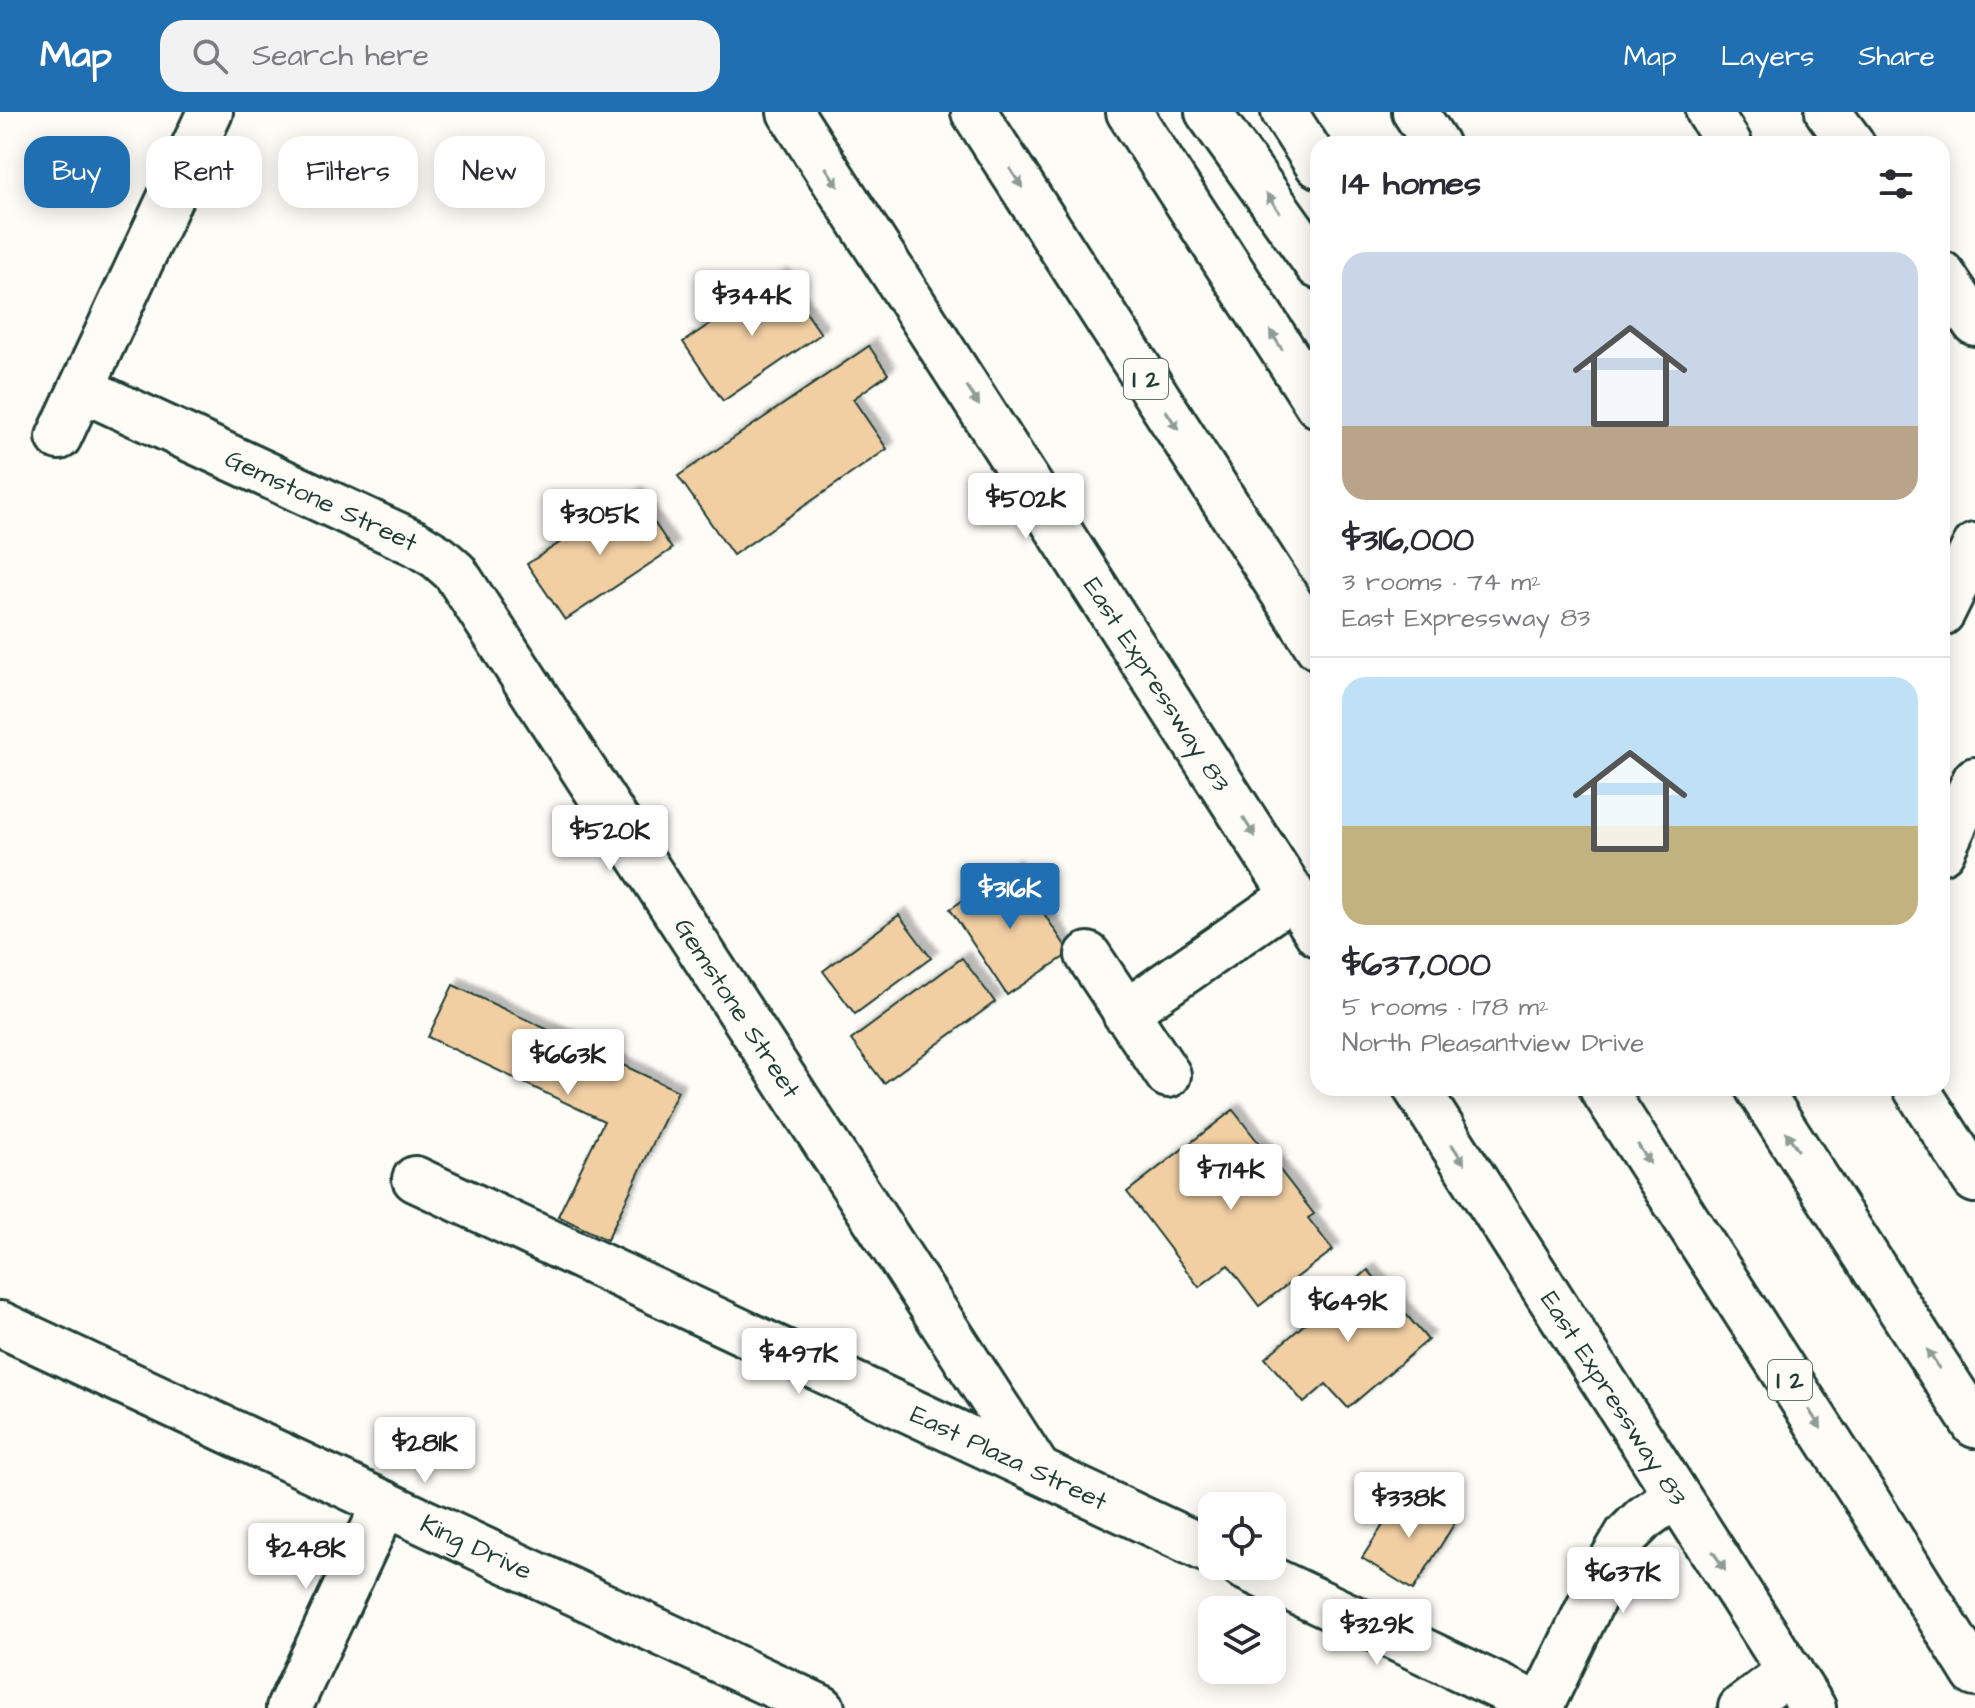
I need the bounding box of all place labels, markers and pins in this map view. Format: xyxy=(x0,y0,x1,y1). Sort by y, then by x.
pin: $344K xyxy=(696,270,808,338)
pin: $502K xyxy=(970,473,1082,541)
pin: $305K xyxy=(544,489,656,557)
pin: $520K xyxy=(554,805,666,873)
pin: $316K xyxy=(954,863,1066,931)
pin: $663K xyxy=(512,1029,624,1097)
pin: $714K xyxy=(1175,1144,1287,1212)
pin: $649K xyxy=(1292,1276,1404,1344)
pin: $497K xyxy=(743,1328,855,1396)
pin: $281K xyxy=(369,1417,481,1485)
pin: $338K xyxy=(1353,1472,1465,1540)
pin: $248K xyxy=(250,1523,362,1591)
pin: $637K xyxy=(1567,1547,1679,1615)
pin: $329K xyxy=(1321,1599,1433,1667)

